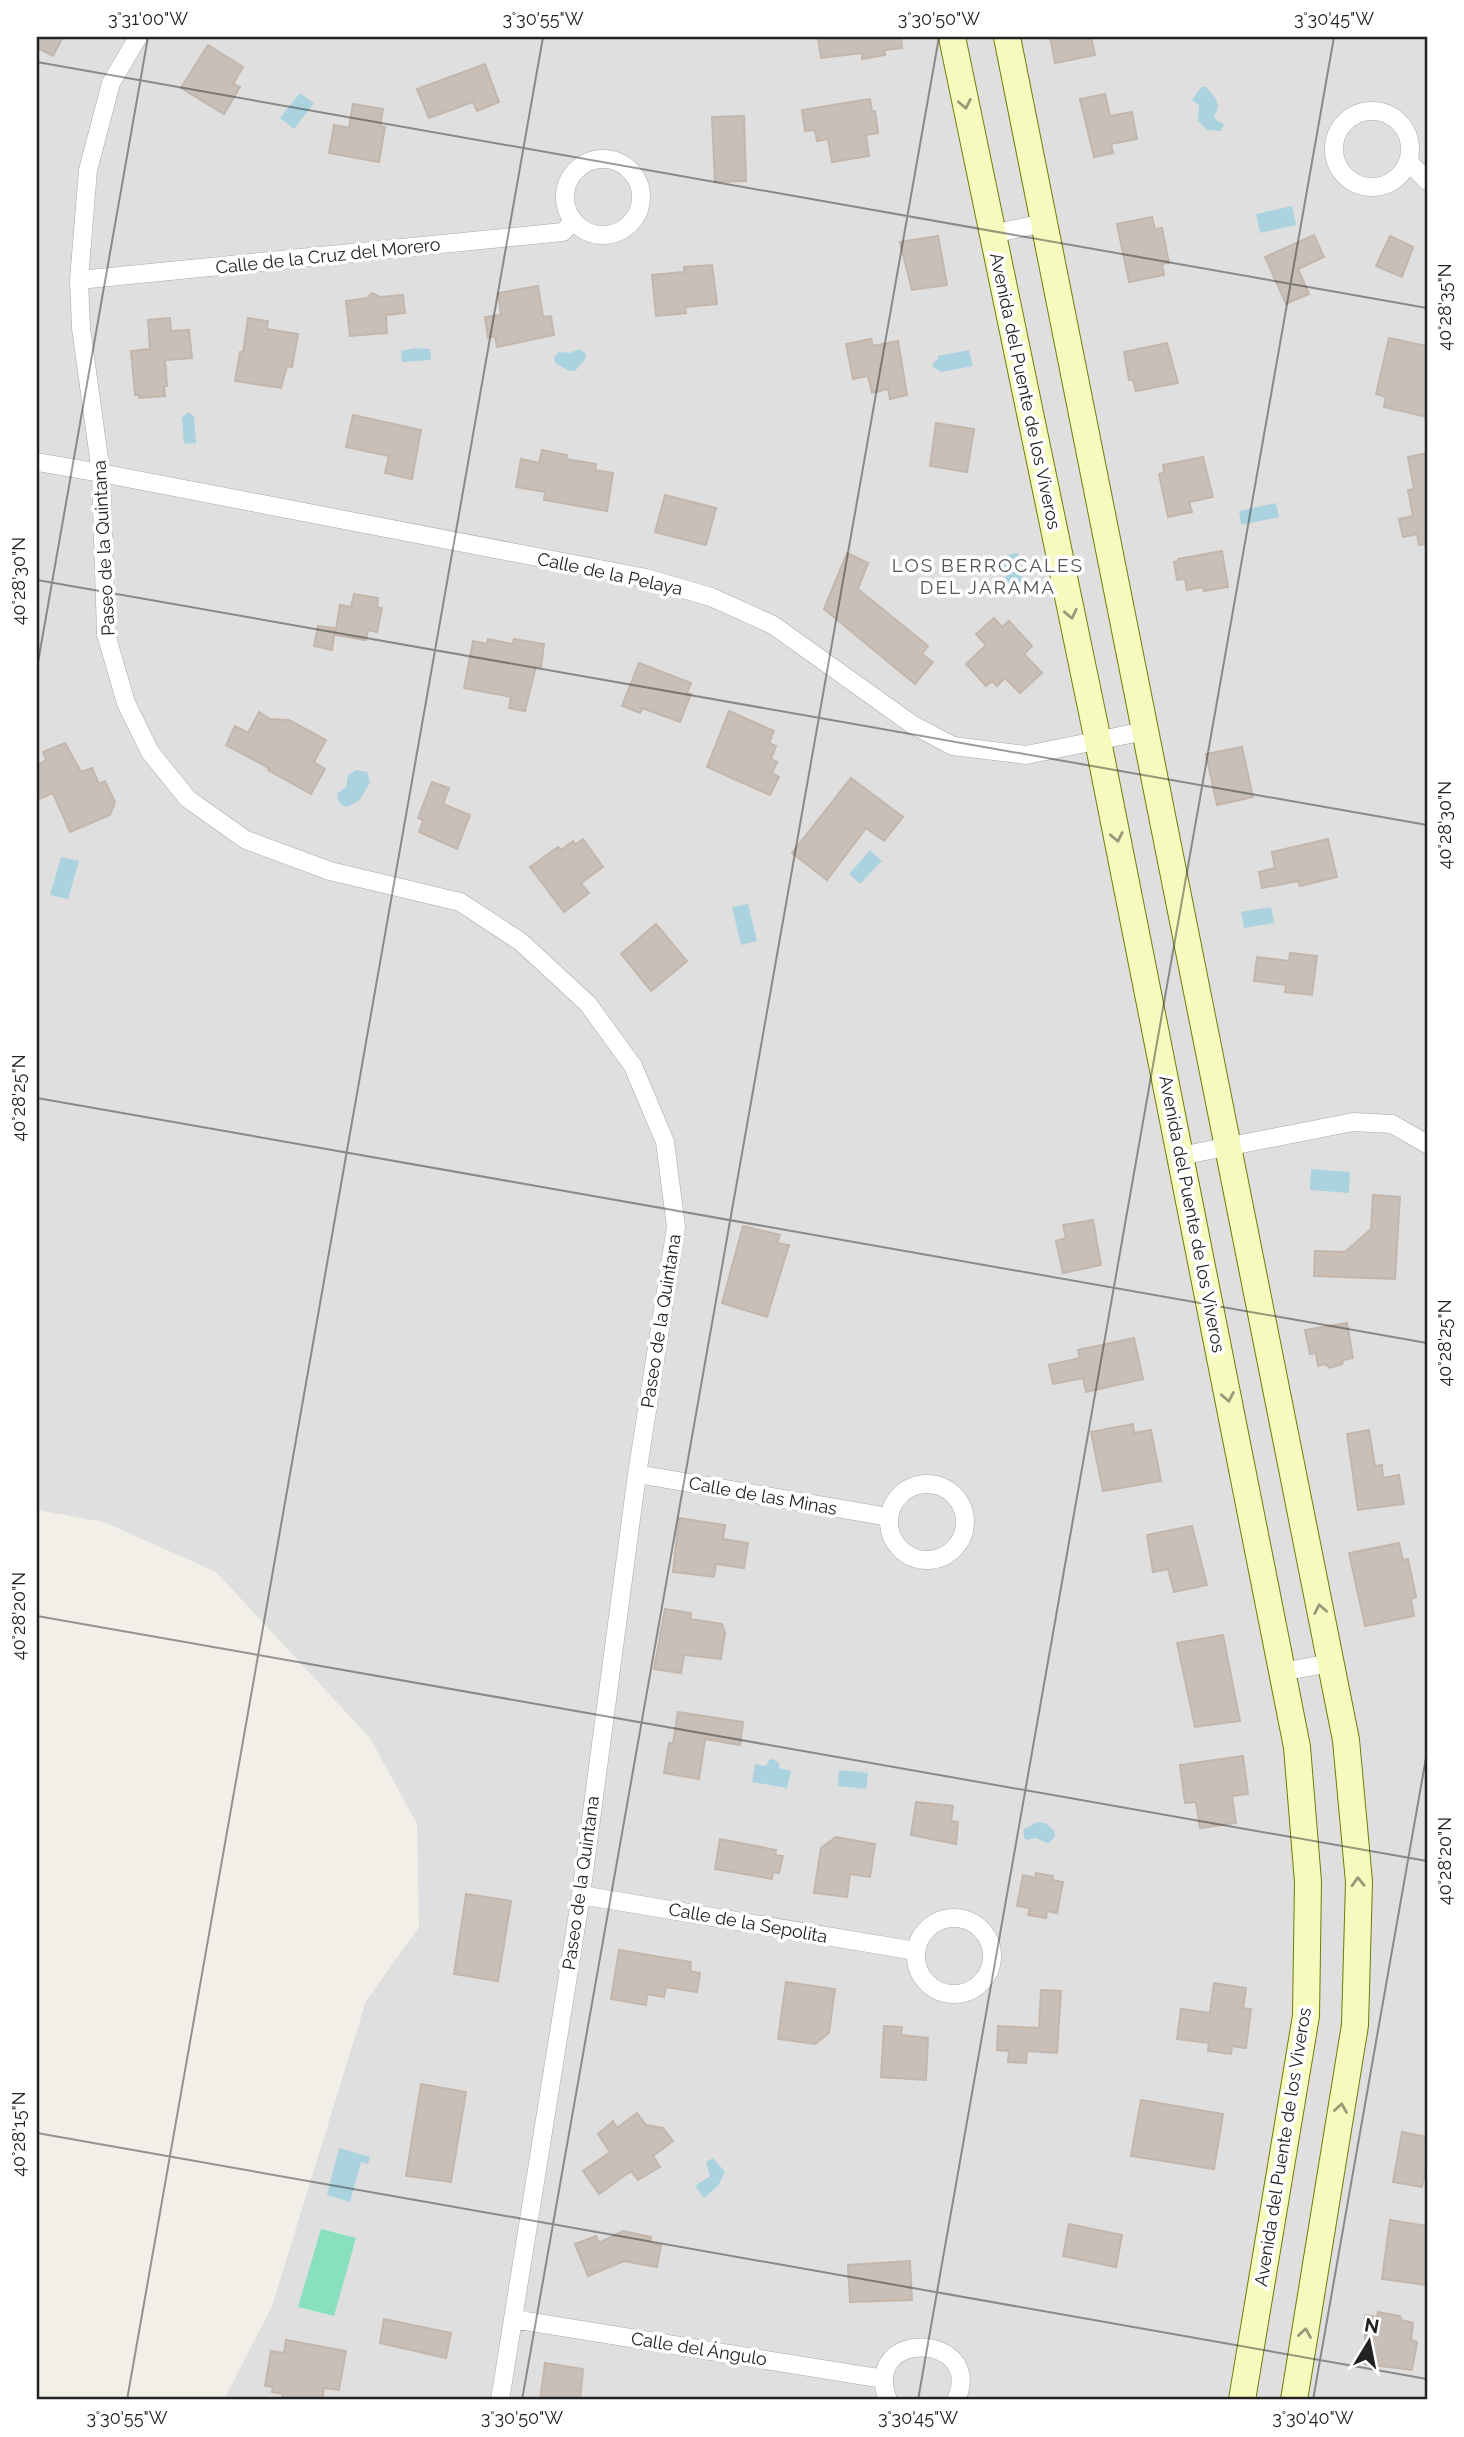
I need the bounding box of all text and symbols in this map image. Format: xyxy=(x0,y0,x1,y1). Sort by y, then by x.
text: 3°31'00"W xyxy=(108,8,188,29)
text: 3°30'55"W xyxy=(502,8,584,29)
text: 3°30'50"W xyxy=(898,8,980,29)
text: 3°30'45"W xyxy=(1294,8,1374,29)
one-way arrow xyxy=(957,98,972,110)
street label: Calle de la Cruz del Morero xyxy=(215,233,442,278)
street label: Avenida del Puente de los Viveros xyxy=(986,251,1065,531)
text: 40°28'35"N xyxy=(1434,263,1455,351)
street label: Paseo de la Quintana xyxy=(88,460,119,636)
text: 40°28'30"N xyxy=(8,537,29,625)
street label: Calle de la Pelaya xyxy=(535,548,685,599)
district label: LOS BERROCALES DEL JARAMA xyxy=(892,554,1084,598)
one-way arrow xyxy=(1063,608,1078,620)
text: 40°28'30"N xyxy=(1434,781,1455,869)
one-way arrow xyxy=(1109,831,1124,843)
text: 40°28'25"N xyxy=(8,1054,29,1142)
street label: Avenida del Puente de los Viveros xyxy=(1155,1073,1230,1355)
street label: Paseo de la Quintana xyxy=(636,1232,685,1409)
text: 40°28'25"N xyxy=(1434,1299,1455,1387)
one-way arrow xyxy=(1219,1391,1234,1403)
street label: Calle de las Minas xyxy=(687,1472,839,1519)
text: 40°28'20"N xyxy=(8,1572,29,1660)
one-way arrow xyxy=(1313,1603,1328,1615)
street label: Paseo de la Quintana xyxy=(558,1794,603,1971)
text: 40°28'20"N xyxy=(1434,1817,1455,1905)
one-way arrow xyxy=(1350,1876,1366,1887)
street label: Calle de la Sepolita xyxy=(667,1898,829,1947)
street label: Avenida del Puente de los Viveros xyxy=(1250,2006,1315,2288)
text: 40°28'15"N xyxy=(8,2091,29,2177)
one-way arrow xyxy=(1333,2103,1348,2114)
north arrow xyxy=(1334,2308,1404,2378)
text: N xyxy=(1363,2313,1381,2337)
street label: Calle del Ángulo xyxy=(630,2326,769,2370)
one-way arrow xyxy=(1297,2327,1312,2339)
text: 3°30'55"W xyxy=(86,2407,168,2428)
text: 3°30'50"W xyxy=(481,2407,563,2428)
text: 3°30'45"W xyxy=(878,2407,958,2428)
text: 3°30'40"W xyxy=(1272,2407,1354,2428)

